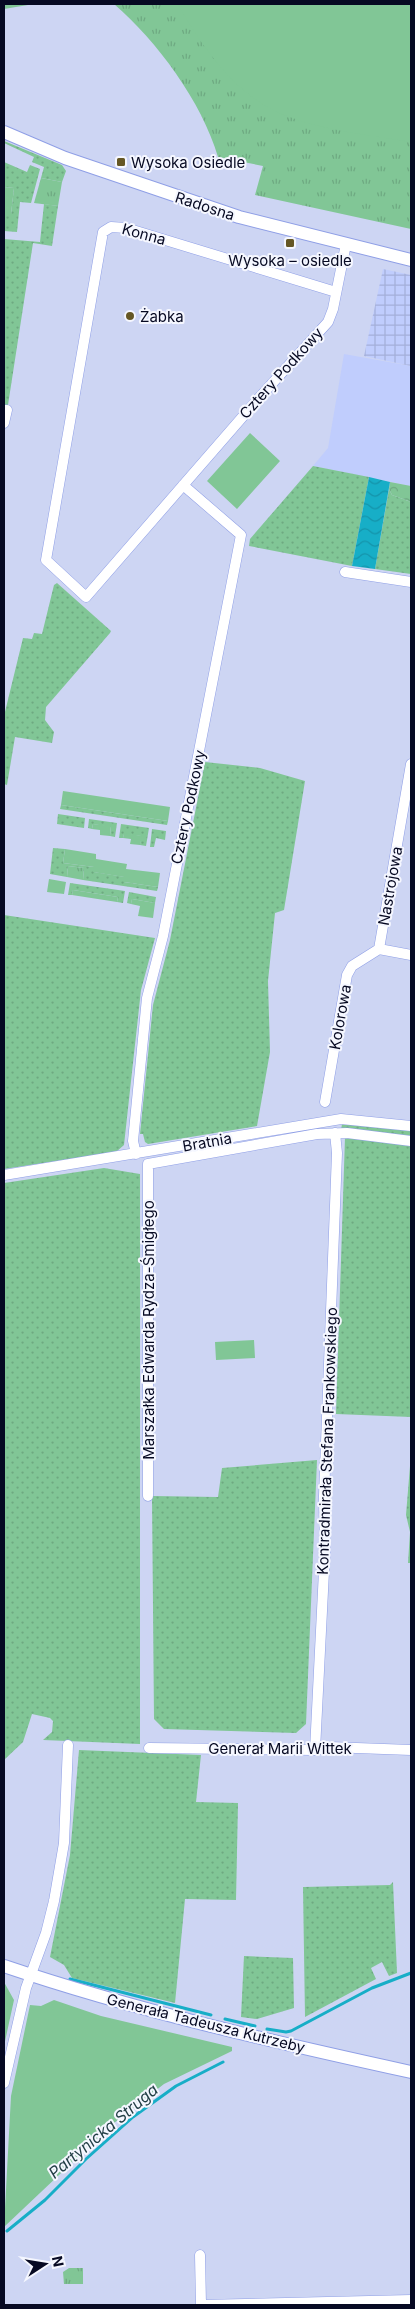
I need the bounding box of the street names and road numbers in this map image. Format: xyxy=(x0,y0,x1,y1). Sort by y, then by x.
street label: Radosna xyxy=(173,187,237,225)
street label: Konna xyxy=(120,219,168,249)
street label: Cztery Podkowy xyxy=(235,323,327,423)
street label: Cztery Podkowy xyxy=(167,748,209,866)
street label: Nastrojowa xyxy=(374,845,406,927)
street label: Kolorowa xyxy=(325,983,355,1051)
street label: Bratnia xyxy=(181,1128,233,1156)
street label: Marszałka Edwarda Rydza-Śmigłego xyxy=(139,1200,158,1460)
street label: Kontradmirała Stefana Frankowskiego xyxy=(313,1307,341,1575)
street label: Generał Marii Wittek xyxy=(208,1739,353,1758)
street label: Generała Tadeusza Kutrzeby xyxy=(105,1989,308,2057)

